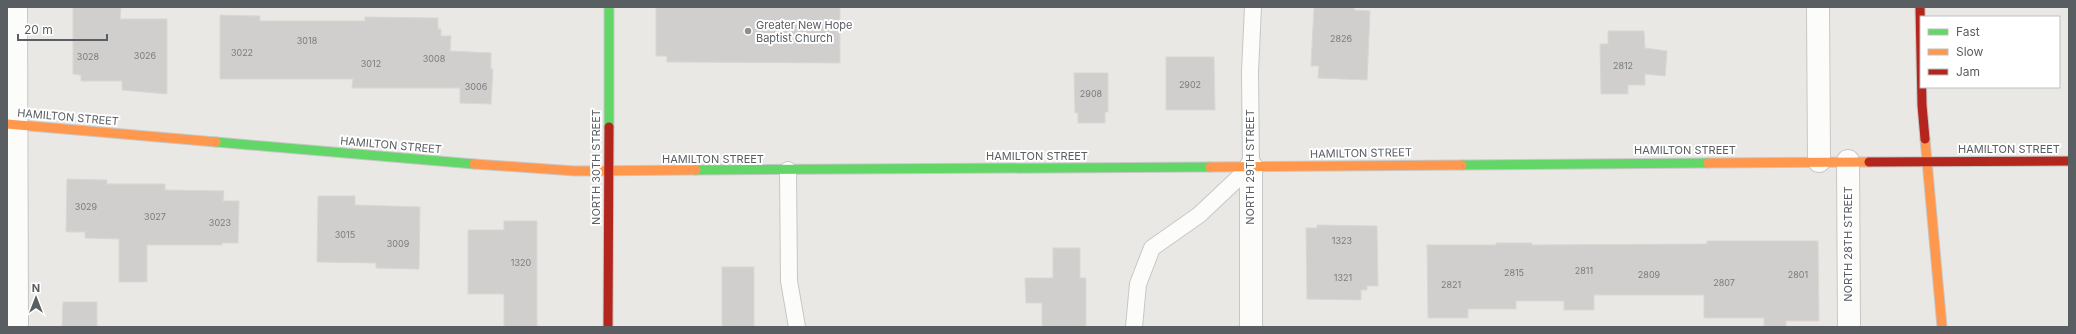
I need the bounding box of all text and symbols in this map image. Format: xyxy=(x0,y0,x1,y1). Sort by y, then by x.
scale bar xyxy=(18,16,107,42)
legend xyxy=(1920,16,2060,88)
place label: Greater New Hope Baptist Church xyxy=(756,18,853,45)
text: 20 m xyxy=(24,22,53,37)
text: Fast xyxy=(1956,24,1980,39)
marker: Greater New Hope Baptist Church xyxy=(743,26,753,36)
house number: 2826 xyxy=(1330,33,1352,44)
house number: 3018 xyxy=(297,35,318,46)
text: Slow xyxy=(1956,44,1984,59)
house number: 3022 xyxy=(231,47,253,58)
house number: 3026 xyxy=(134,50,157,61)
house number: 3028 xyxy=(77,51,100,62)
house number: 3008 xyxy=(423,53,446,64)
house number: 3012 xyxy=(361,58,381,69)
house number: 2812 xyxy=(1613,60,1633,71)
text: Jam xyxy=(1956,64,1980,79)
house number: 2902 xyxy=(1179,79,1201,90)
house number: 3006 xyxy=(465,81,488,92)
house number: 2908 xyxy=(1080,88,1103,99)
street label: HAMILTON STREET xyxy=(17,106,119,128)
street label: NORTH 30TH STREET xyxy=(589,109,603,225)
street label: NORTH 29TH STREET xyxy=(1243,109,1257,225)
street label: HAMILTON STREET xyxy=(340,134,442,156)
street label: HAMILTON STREET xyxy=(1958,142,2060,156)
street label: HAMILTON STREET xyxy=(1634,143,1736,157)
street label: HAMILTON STREET xyxy=(1310,145,1412,161)
street label: HAMILTON STREET xyxy=(986,149,1088,163)
street label: HAMILTON STREET xyxy=(662,152,764,166)
street label: NORTH 28TH STREET xyxy=(1841,186,1855,302)
house number: 3029 xyxy=(75,201,98,212)
house number: 3027 xyxy=(144,211,166,222)
house number: 3023 xyxy=(209,217,232,228)
house number: 3015 xyxy=(335,229,355,240)
house number: 1323 xyxy=(1332,235,1353,246)
house number: 3009 xyxy=(387,238,410,249)
house number: 1320 xyxy=(511,257,532,268)
house number: 2811 xyxy=(1575,265,1593,276)
house number: 2815 xyxy=(1504,267,1524,278)
house number: 2809 xyxy=(1638,269,1661,280)
house number: 2801 xyxy=(1788,269,1808,280)
house number: 1321 xyxy=(1334,272,1352,283)
house number: 2807 xyxy=(1713,277,1735,288)
north arrow xyxy=(16,278,56,318)
house number: 2821 xyxy=(1441,279,1461,290)
text: N xyxy=(32,281,40,295)

